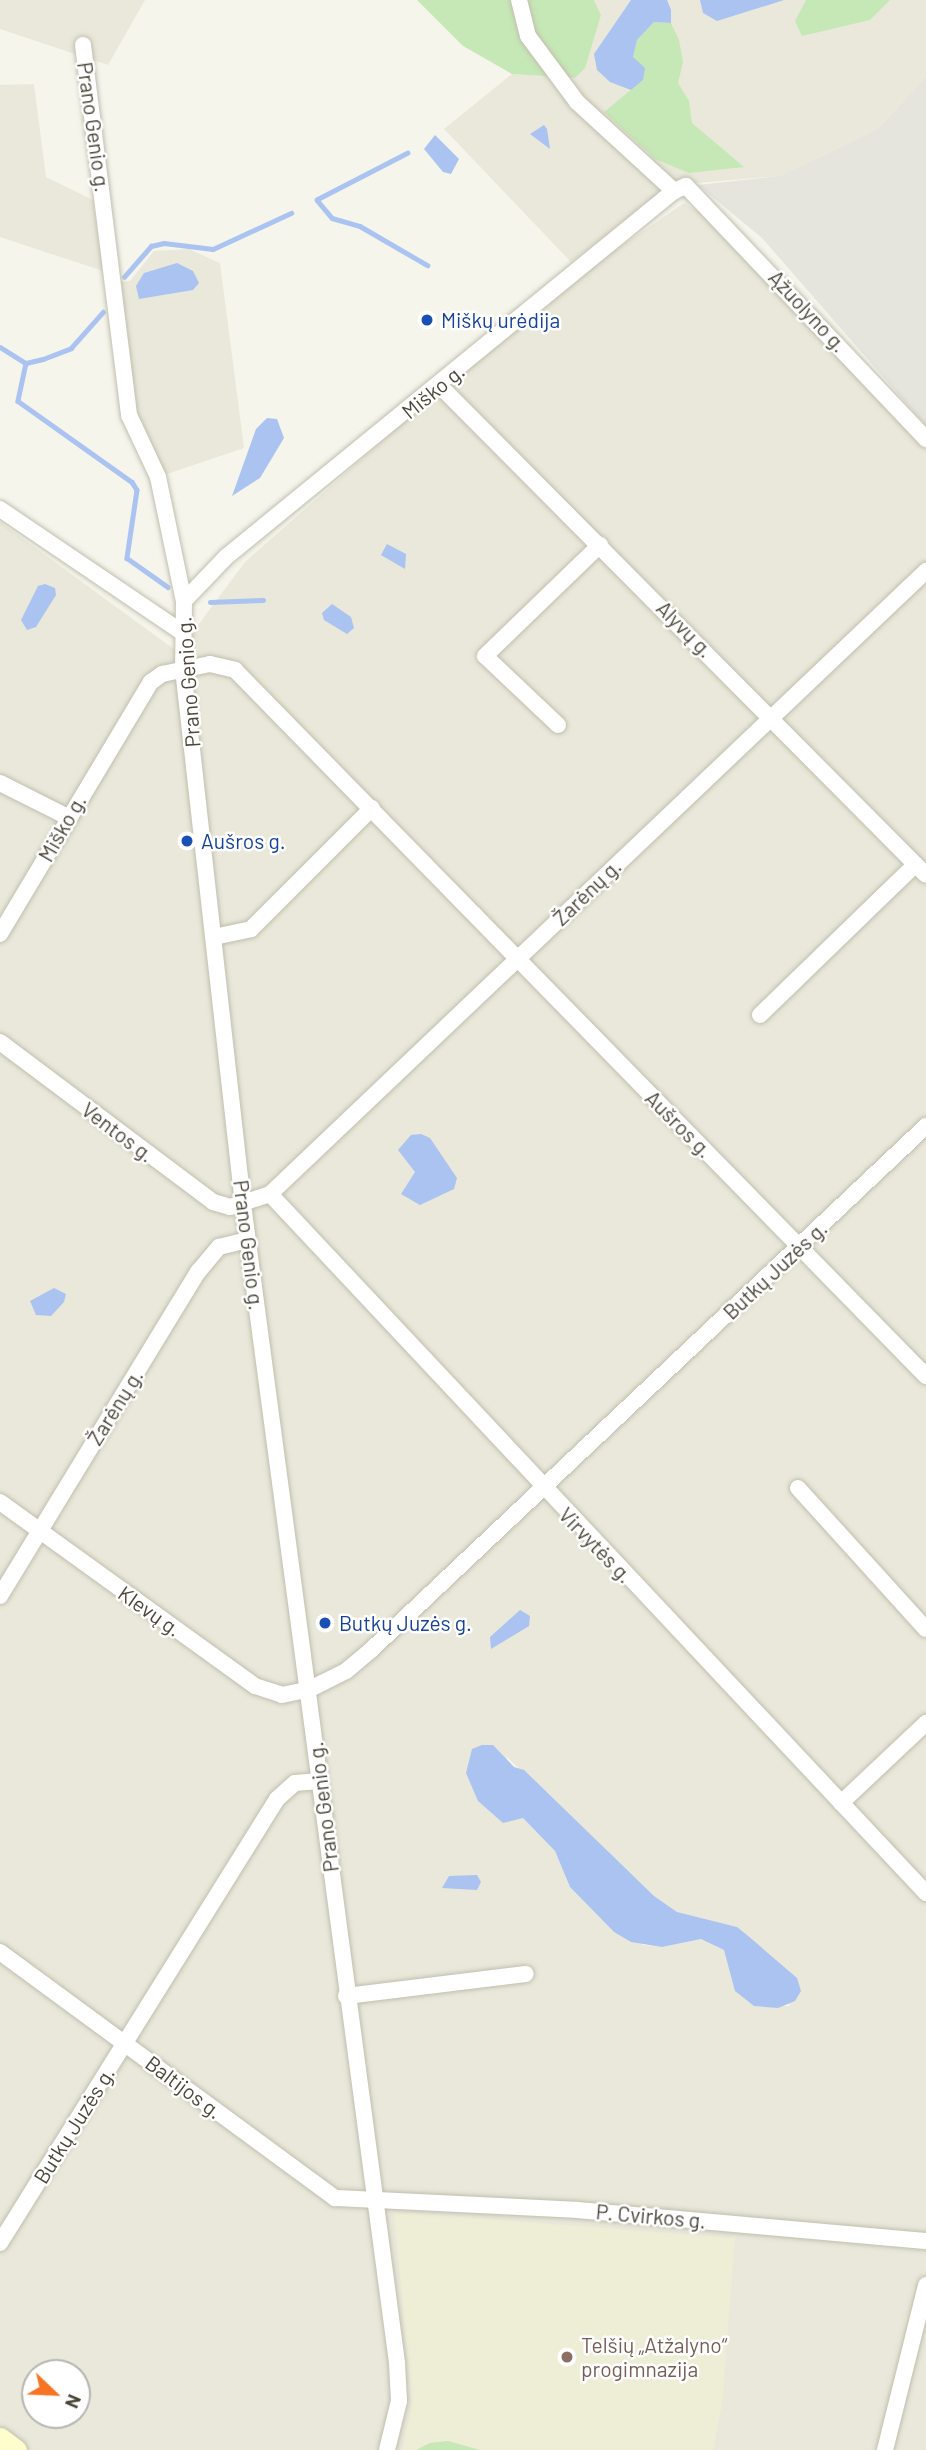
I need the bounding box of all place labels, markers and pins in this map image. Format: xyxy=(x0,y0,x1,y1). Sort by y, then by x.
place label: Miškų urėdija xyxy=(441,307,560,333)
marker: Miškų urėdija xyxy=(419,312,435,328)
place label: Aušros g. xyxy=(201,828,286,854)
marker: Aušros g. xyxy=(179,833,195,849)
place label: Butkų Juzės g. xyxy=(339,1610,472,1636)
marker: Butkų Juzės g. xyxy=(317,1615,333,1631)
place label: Telšių „Atžalyno“ progimnazija xyxy=(581,2332,727,2382)
marker: Telšių „Atžalyno“ progimnazija xyxy=(559,2349,575,2365)

